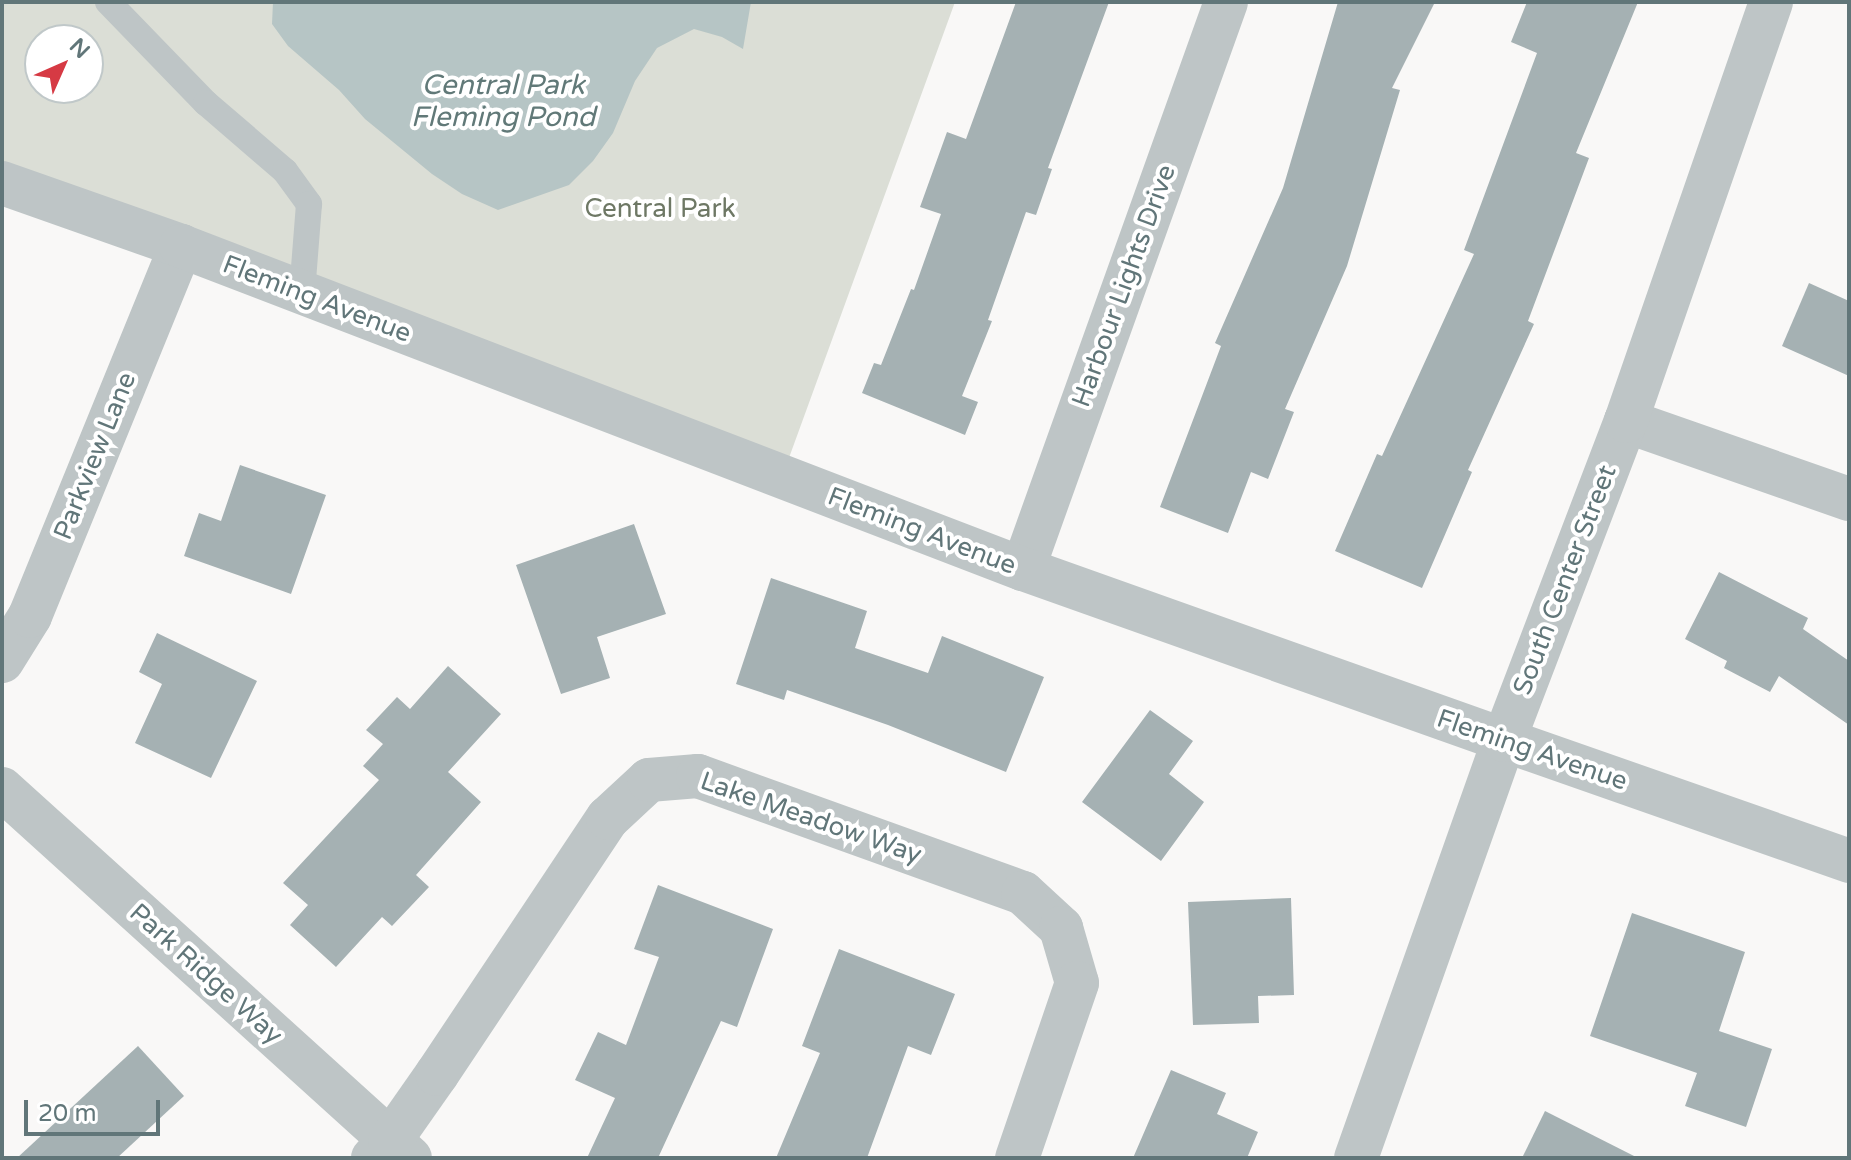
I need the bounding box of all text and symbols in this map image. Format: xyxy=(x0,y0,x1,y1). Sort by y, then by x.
north arrow xyxy=(24,24,104,104)
text: N xyxy=(64,33,95,64)
water label: Central Park Fleming Pond xyxy=(411,68,595,134)
street label: Harbour Lights Drive xyxy=(1066,161,1182,411)
park label: Central Park xyxy=(584,193,736,225)
street label: Fleming Avenue xyxy=(218,249,416,349)
street label: Parkview Lane xyxy=(47,368,143,544)
street label: South Center Street xyxy=(1507,461,1623,699)
street label: Fleming Avenue xyxy=(823,481,1021,581)
street label: Fleming Avenue xyxy=(1433,703,1631,797)
street label: Lake Meadow Way xyxy=(696,765,926,871)
street label: Park Ridge Way xyxy=(123,897,289,1051)
scale bar xyxy=(28,1084,164,1134)
text: 20 m xyxy=(38,1099,96,1128)

